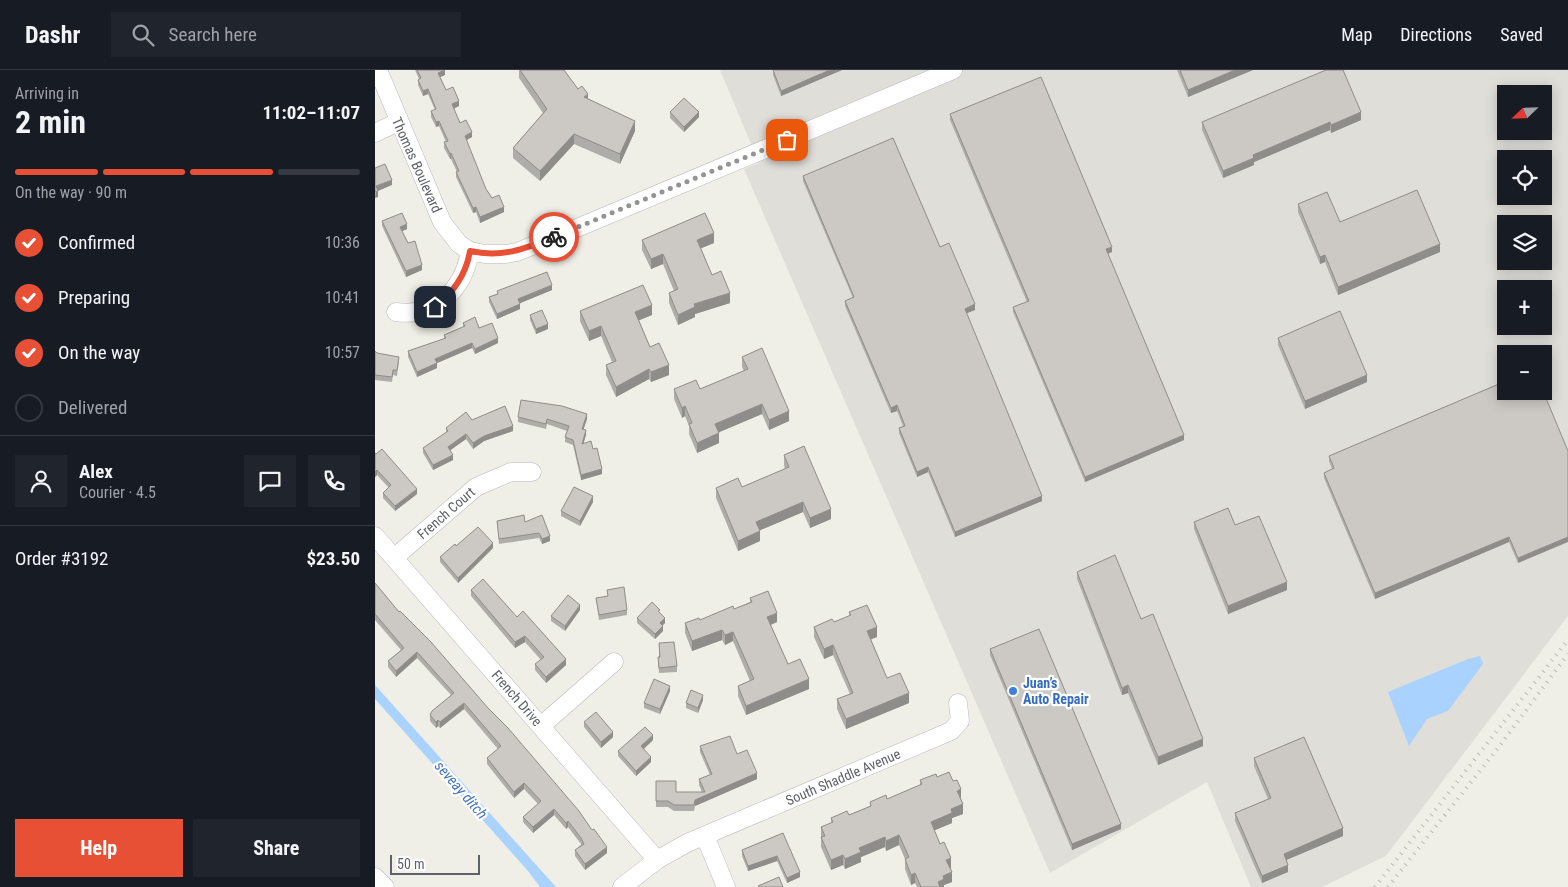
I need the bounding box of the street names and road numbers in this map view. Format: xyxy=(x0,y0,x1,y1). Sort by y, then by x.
street label: Thomas Boulevard xyxy=(389,115,445,215)
street label: French Court xyxy=(414,484,478,542)
street label: French Drive xyxy=(489,667,546,729)
street label: South Shaddle Avenue xyxy=(783,745,903,808)

